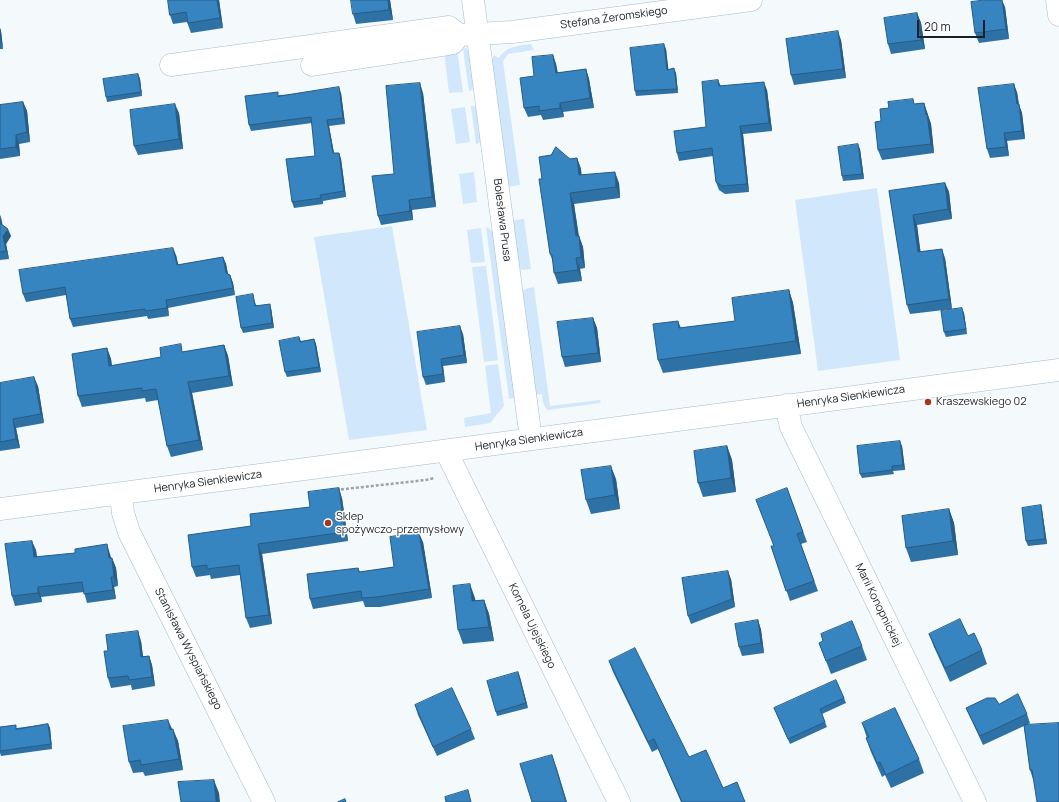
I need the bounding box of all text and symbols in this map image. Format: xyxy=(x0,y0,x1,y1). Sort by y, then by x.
street label: Stefana Żeromskiego xyxy=(560,4,668,32)
scale bar xyxy=(919,12,987,38)
text: 20 m xyxy=(924,18,951,35)
street label: Bolesława Prusa xyxy=(490,178,514,262)
street label: Henryka Sienkiewicza xyxy=(796,383,906,411)
place label: Kraszewskiego 02 xyxy=(936,395,1026,409)
marker: Kraszewskiego 02 xyxy=(923,397,933,407)
street label: Henryka Sienkiewicza xyxy=(474,426,584,454)
street label: Henryka Sienkiewicza xyxy=(153,468,263,496)
place label: Sklep spożywczo-przemysłowy xyxy=(336,510,464,536)
marker: Sklep spożywczo-przemysłowy xyxy=(323,518,333,528)
street label: Marii Konopnickiej xyxy=(852,561,904,649)
street label: Kornela Ujejskiego xyxy=(506,581,558,671)
street label: Stanisława Wyspiańskiego xyxy=(151,586,225,712)

